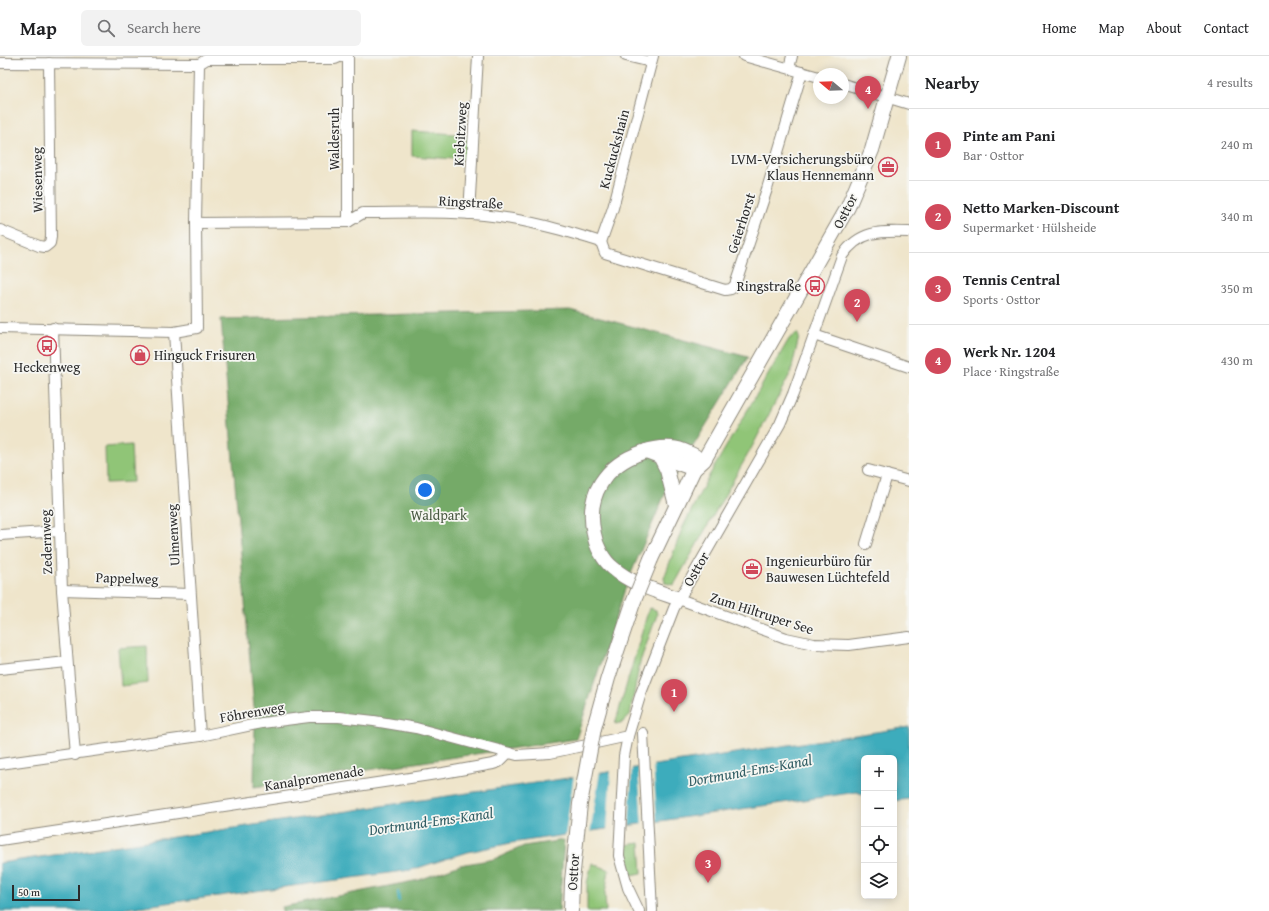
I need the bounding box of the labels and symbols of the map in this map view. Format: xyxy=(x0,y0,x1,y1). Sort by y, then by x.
north arrow xyxy=(813,68,849,104)
pin: 4 xyxy=(855,76,881,109)
street label: Kiebitzweg xyxy=(448,101,472,167)
street label: Kuckuckshain xyxy=(594,107,634,191)
street label: Waldesruh xyxy=(324,108,344,170)
street label: Wiesenweg xyxy=(26,147,48,213)
place label: LVM-Versicherungsbüro Klaus Hennemann xyxy=(731,149,874,185)
office icon: LVM-Versicherungsbüro Klaus Hennemann xyxy=(877,156,899,178)
street label: Ringstraße xyxy=(438,190,504,214)
street label: Geierhorst xyxy=(722,190,760,256)
street label: Osttor xyxy=(828,190,862,232)
bus stop icon: Ringstraße xyxy=(804,275,826,297)
place label: Ringstraße xyxy=(737,276,801,296)
pin: 2 xyxy=(844,289,870,322)
bus stop icon: Heckenweg xyxy=(36,335,58,357)
shop icon: Hinguck Frisuren xyxy=(129,344,151,366)
place label: Hinguck Frisuren xyxy=(154,345,256,365)
place label: Heckenweg xyxy=(14,357,80,377)
your location xyxy=(415,480,435,500)
street label: Ulmenweg xyxy=(161,503,185,567)
park label: Waldpark xyxy=(411,505,468,525)
street label: Zedernweg xyxy=(35,509,57,575)
street label: Osttor xyxy=(678,548,714,590)
place label: Ingenieurbüro für Bauwesen Lüchtefeld xyxy=(766,551,890,587)
office icon: Ingenieurbüro für Bauwesen Lüchtefeld xyxy=(741,558,763,580)
street label: Pappelweg xyxy=(95,567,159,589)
street label: Zum Hiltruper See xyxy=(708,587,817,639)
pin: 1 xyxy=(661,679,687,712)
street label: Föhrenweg xyxy=(218,697,286,727)
water label: Dortmund-Ems-Kanal xyxy=(686,749,814,791)
street label: Kanalpromenade xyxy=(263,760,365,796)
water label: Dortmund-Ems-Kanal xyxy=(367,802,495,840)
pin: 3 xyxy=(695,850,721,883)
street label: Osttor xyxy=(562,853,584,891)
scale bar xyxy=(12,883,80,902)

